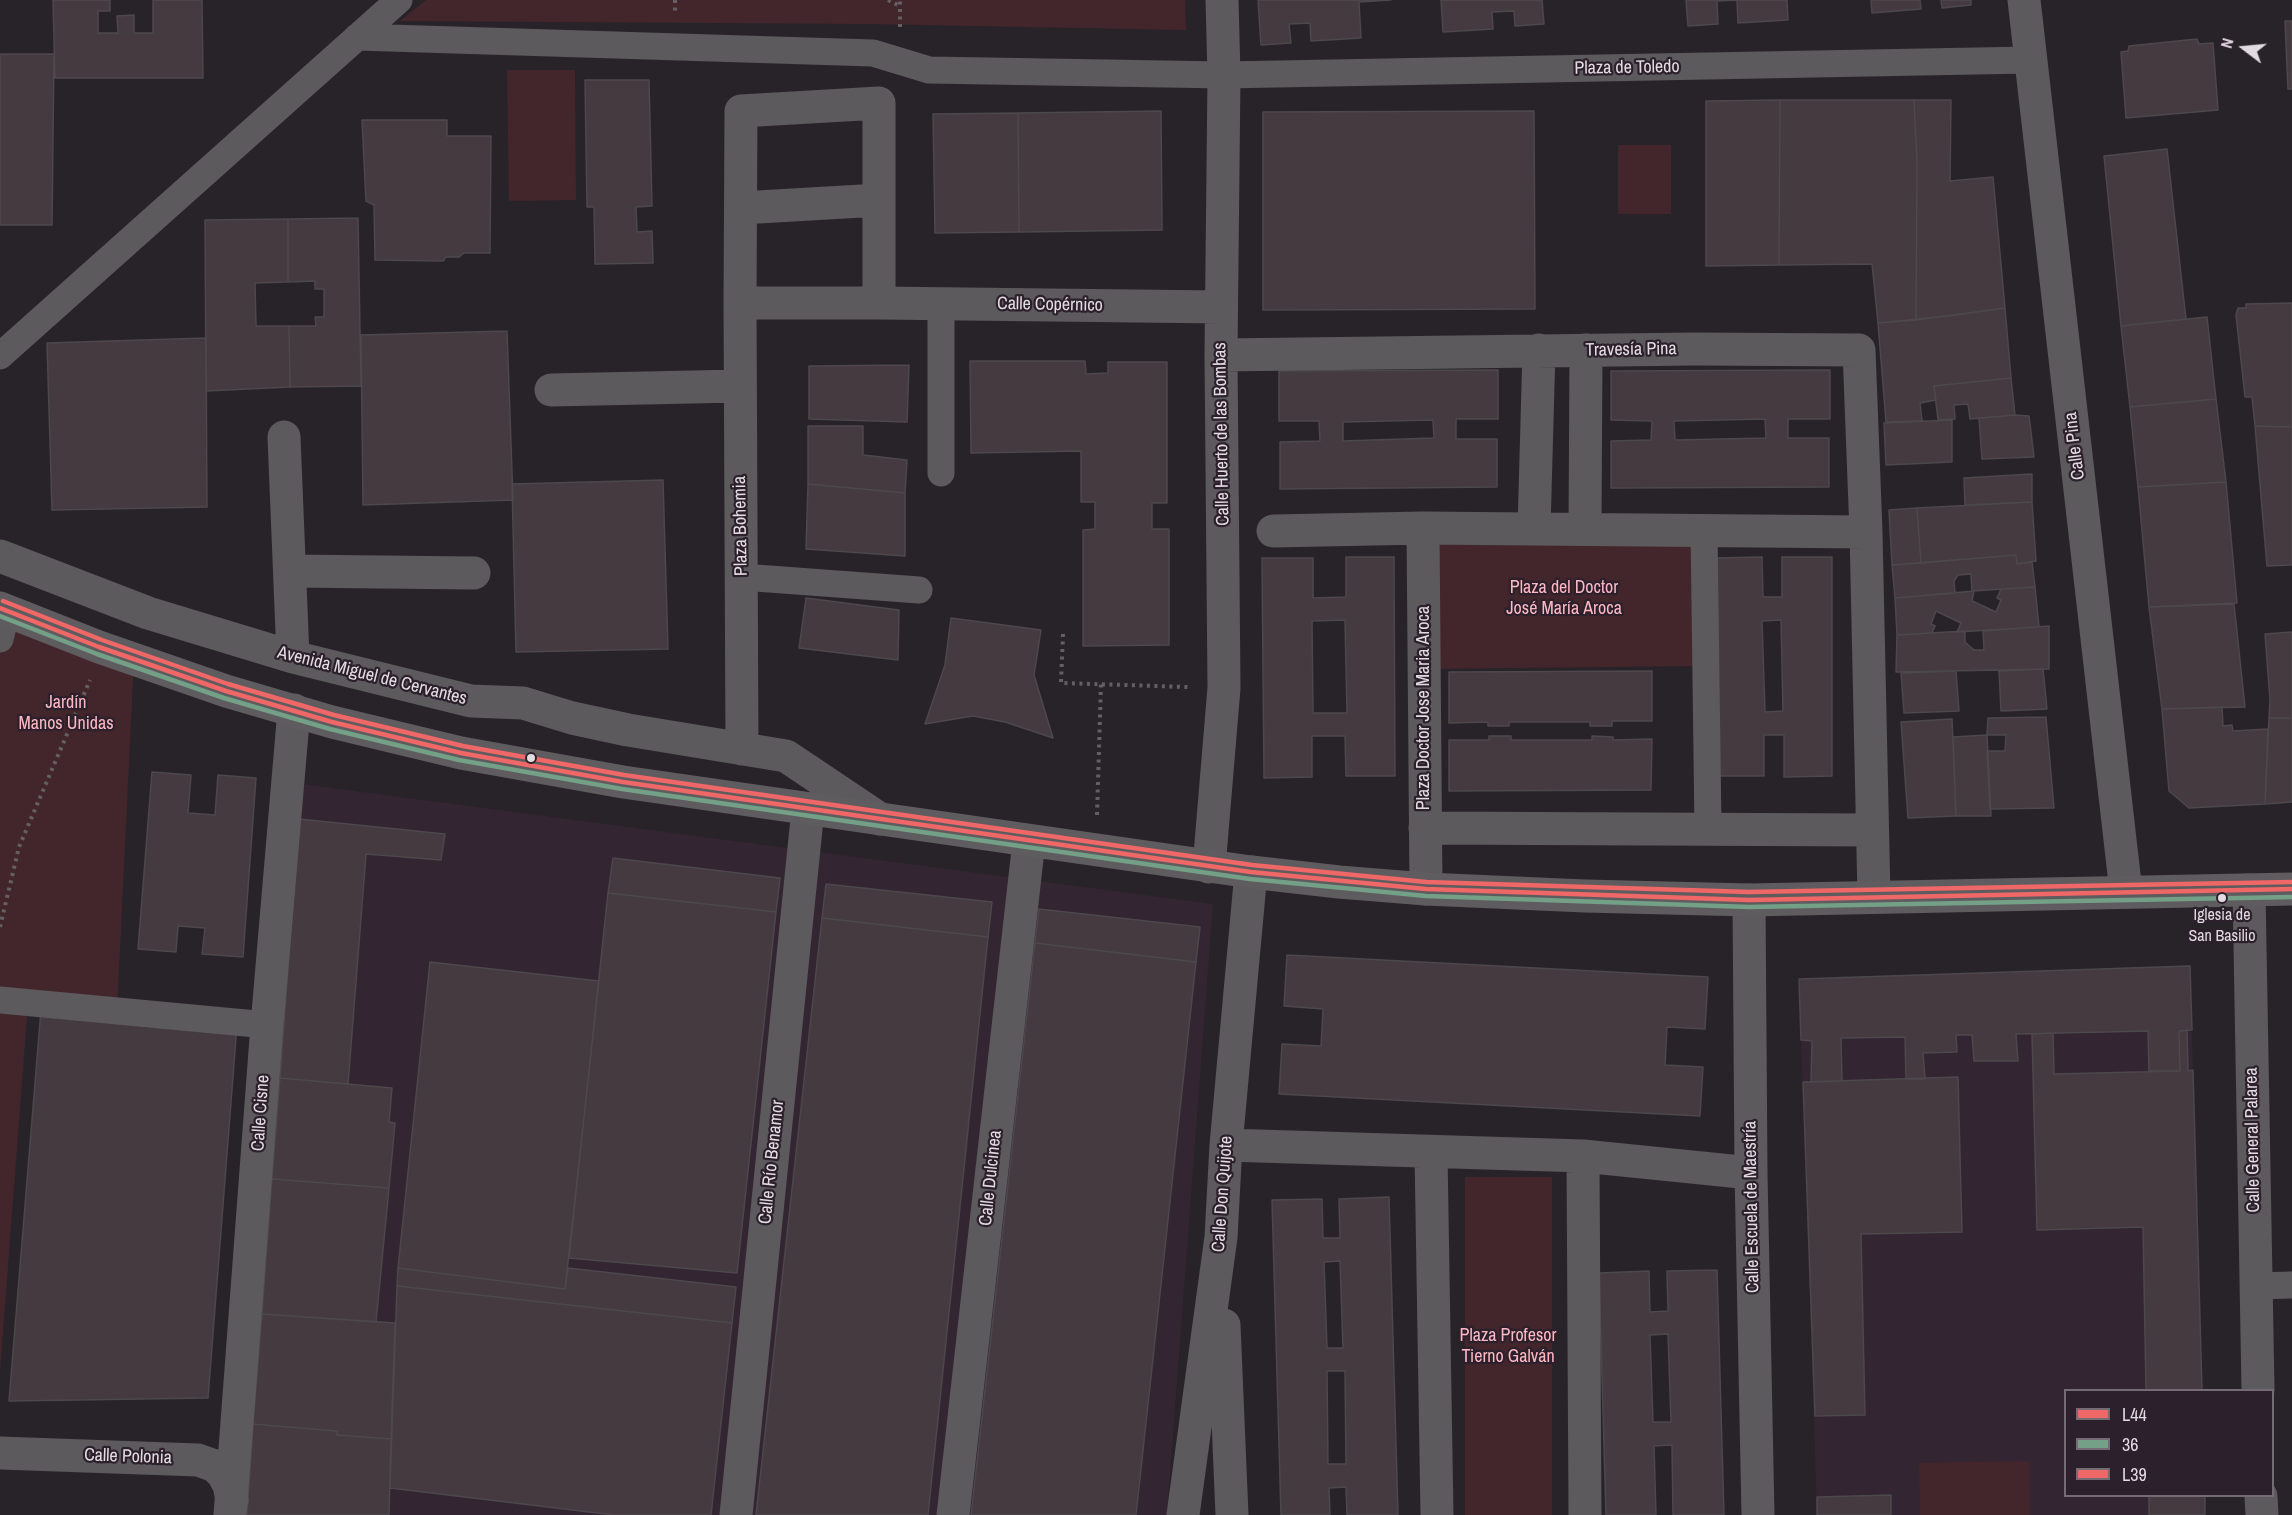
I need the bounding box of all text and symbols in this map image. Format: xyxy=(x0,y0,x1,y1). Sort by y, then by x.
north arrow xyxy=(2214,18,2274,78)
text: N xyxy=(2215,35,2239,51)
street label: Plaza de Toledo xyxy=(1574,56,1680,80)
street label: Calle Copérnico xyxy=(997,293,1103,317)
street label: Travesía Pina xyxy=(1585,338,1677,362)
street label: Calle Huerto de las Bombas xyxy=(1210,342,1234,526)
street label: Calle Pina xyxy=(2060,411,2090,481)
street label: Plaza Bohemia xyxy=(729,476,753,576)
park label: Plaza del Doctor José María Aroca xyxy=(1506,577,1622,620)
street label: Plaza Doctor Jose Maria Aroca xyxy=(1413,606,1435,810)
street label: Avenida Miguel de Cervantes xyxy=(275,642,469,710)
park label: Jardín Manos Unidas xyxy=(18,692,114,734)
unlabelled marker xyxy=(525,752,537,764)
marker: Iglesia de San Basilio xyxy=(2216,892,2228,904)
place label: Iglesia de San Basilio xyxy=(2188,906,2256,944)
street label: Calle General Palarea xyxy=(2241,1067,2265,1213)
street label: Calle Cisne xyxy=(248,1074,274,1152)
street label: Calle Río Benamor xyxy=(755,1099,789,1225)
street label: Calle Escuela de Maestría xyxy=(1740,1121,1764,1293)
street label: Calle Dulcinea xyxy=(975,1129,1007,1227)
street label: Calle Don Quijote xyxy=(1208,1135,1238,1253)
park label: Plaza Profesor Tierno Galván xyxy=(1460,1325,1556,1368)
legend xyxy=(2064,1389,2274,1497)
text: L44 xyxy=(2122,1402,2147,1427)
text: 36 xyxy=(2122,1432,2138,1457)
street label: Calle Polonia xyxy=(84,1445,172,1469)
text: L39 xyxy=(2122,1462,2147,1487)

